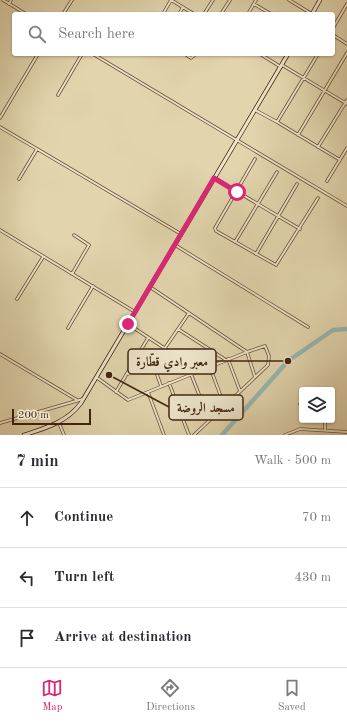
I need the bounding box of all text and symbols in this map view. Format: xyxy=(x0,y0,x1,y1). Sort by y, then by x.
search box xyxy=(12,12,335,56)
icon: search xyxy=(26,23,48,45)
text: Search here xyxy=(58,27,135,42)
route start xyxy=(228,183,246,201)
route end xyxy=(119,315,137,333)
callout: معبر وادي قطّارة xyxy=(128,349,216,374)
text: معبر وادي قطّارة xyxy=(136,353,208,373)
map controls xyxy=(299,387,335,423)
button: layers xyxy=(299,387,335,423)
callout: مسجد الروضة xyxy=(169,395,243,420)
text: مسجد الروضة xyxy=(177,401,235,416)
scale bar xyxy=(12,407,91,426)
text: 200 m xyxy=(18,410,49,421)
text: 7 min xyxy=(16,453,59,470)
text: Walk · 500 m xyxy=(254,454,331,467)
icon: ahead xyxy=(16,507,38,529)
text: Continue xyxy=(54,510,113,525)
text: 70 m xyxy=(302,511,331,524)
icon: left xyxy=(16,567,38,589)
text: Turn left xyxy=(54,570,114,585)
text: 430 m xyxy=(294,571,331,584)
icon: arrive xyxy=(16,627,38,649)
text: Arrive at destination xyxy=(54,630,192,645)
tab: Map xyxy=(41,677,63,715)
tab: Directions xyxy=(146,677,195,715)
tab: Saved xyxy=(278,677,306,715)

